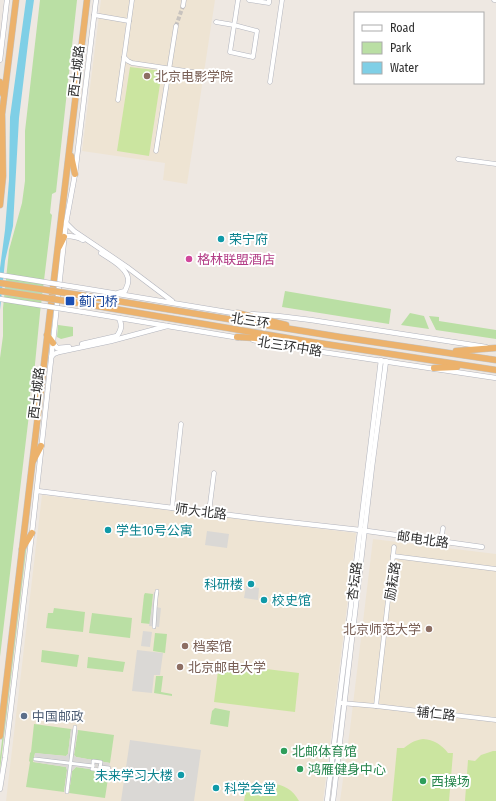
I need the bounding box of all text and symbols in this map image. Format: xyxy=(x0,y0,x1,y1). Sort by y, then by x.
legend xyxy=(354,12,484,84)
text: Road xyxy=(390,21,415,35)
text: Park xyxy=(390,41,412,55)
street label: 西土城路 xyxy=(66,44,87,98)
text: Water xyxy=(390,61,419,75)
place label: 北京电影学院 xyxy=(155,69,233,84)
marker: 北京电影学院 xyxy=(142,71,152,81)
place label: 荣宁府 xyxy=(229,232,268,247)
marker: 荣宁府 xyxy=(216,234,226,244)
place label: 格林联盟酒店 xyxy=(197,252,275,267)
marker: 格林联盟酒店 xyxy=(184,254,194,264)
place label: 蓟门桥 xyxy=(79,294,118,309)
marker: 蓟门桥 xyxy=(64,295,76,307)
street label: 北三环 xyxy=(229,310,270,331)
street label: 北三环中路 xyxy=(257,334,323,359)
street label: 西土城路 xyxy=(26,366,47,420)
street label: 师大北路 xyxy=(174,501,228,522)
place label: 学生10号公寓 xyxy=(116,523,193,538)
marker: 学生10号公寓 xyxy=(103,525,113,535)
street label: 邮电北路 xyxy=(396,528,450,551)
street label: 杏坛路 xyxy=(345,561,364,601)
street label: 励耘路 xyxy=(382,561,403,602)
place label: 科研楼 xyxy=(204,577,243,592)
marker: 科研楼 xyxy=(246,579,256,589)
place label: 校史馆 xyxy=(272,593,311,608)
marker: 校史馆 xyxy=(259,595,269,605)
place label: 北京师范大学 xyxy=(343,622,421,637)
marker: 北京师范大学 xyxy=(424,624,434,634)
place label: 档案馆 xyxy=(193,639,232,654)
marker: 档案馆 xyxy=(180,641,190,651)
place label: 北京邮电大学 xyxy=(188,660,266,675)
marker: 北京邮电大学 xyxy=(175,662,185,672)
street label: 辅仁路 xyxy=(416,704,456,723)
place label: 中国邮政 xyxy=(32,709,84,724)
marker: 中国邮政 xyxy=(19,711,29,721)
place label: 北邮体育馆 xyxy=(292,744,357,759)
marker: 北邮体育馆 xyxy=(279,746,289,756)
place label: 鸿雁健身中心 xyxy=(308,762,386,777)
marker: 鸿雁健身中心 xyxy=(295,764,305,774)
place label: 未来学习大楼 xyxy=(95,768,173,783)
marker: 未来学习大楼 xyxy=(176,770,186,780)
place label: 西操场 xyxy=(431,774,470,789)
marker: 西操场 xyxy=(418,776,428,786)
place label: 科学会堂 xyxy=(224,781,276,796)
marker: 科学会堂 xyxy=(211,783,221,793)

